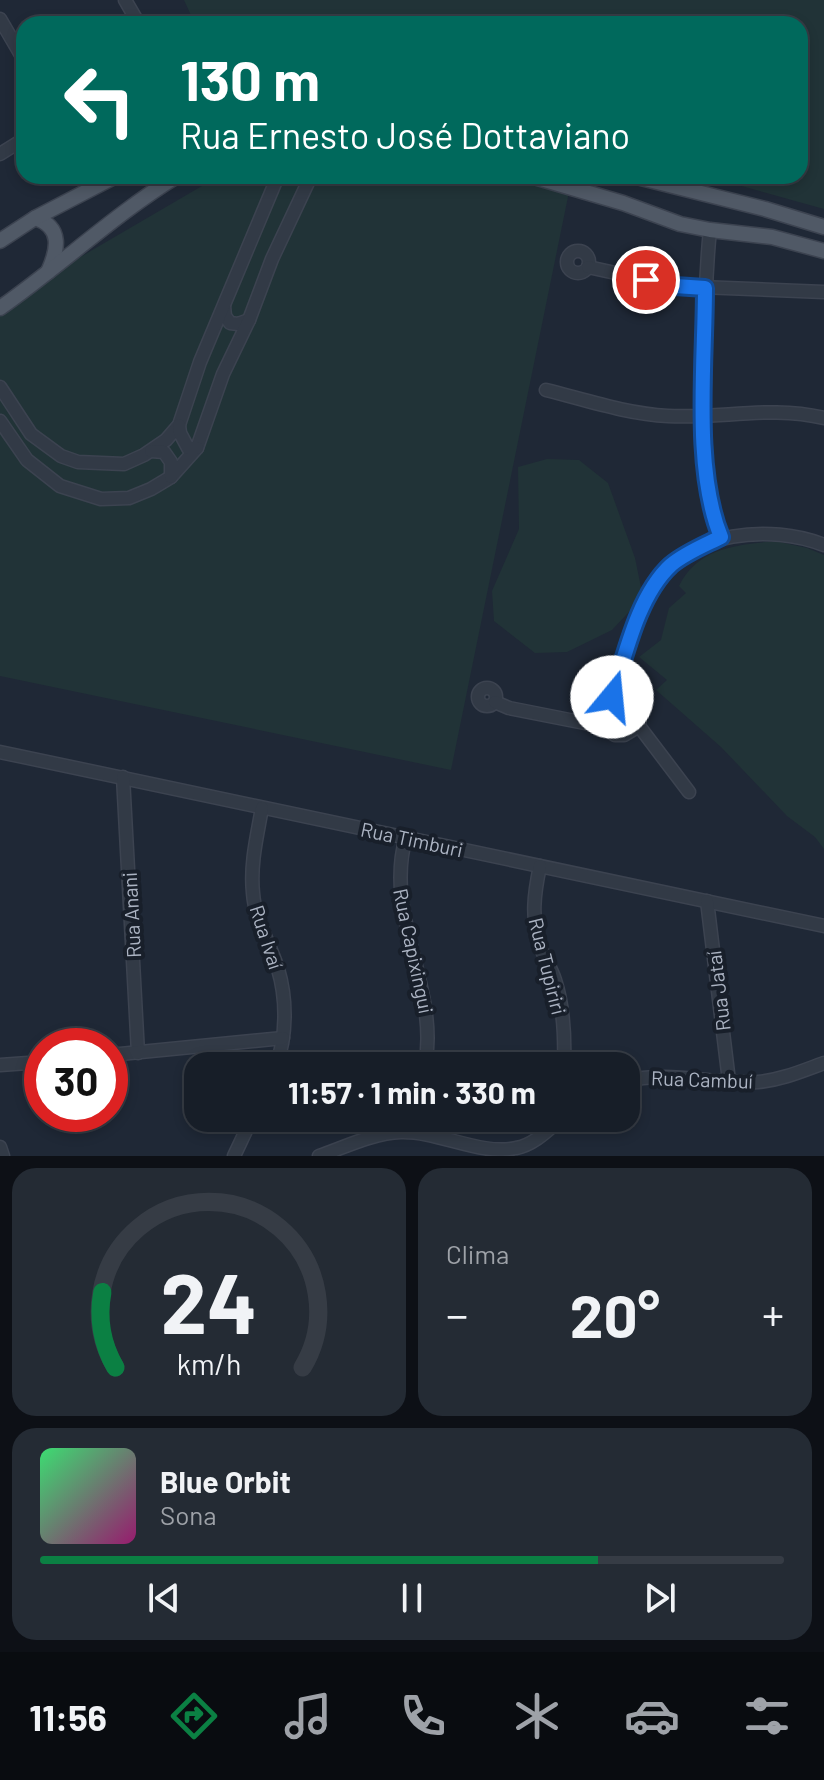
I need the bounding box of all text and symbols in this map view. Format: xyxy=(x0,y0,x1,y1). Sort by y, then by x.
text: 130 m xyxy=(180,45,320,112)
icon: left xyxy=(48,48,152,152)
text: Rua Ernesto José Dottaviano xyxy=(180,113,630,156)
pin xyxy=(612,246,680,314)
icon: arrive xyxy=(624,258,668,302)
position arrow xyxy=(570,655,654,739)
street label: Rua Timburi xyxy=(359,816,465,862)
street label: Rua Anani xyxy=(117,871,145,959)
street label: Rua Capixingui xyxy=(389,886,439,1016)
street label: Rua Ivaí xyxy=(245,902,289,972)
street label: Rua Tupiriri xyxy=(524,915,572,1017)
street label: Rua Jataí xyxy=(701,950,735,1032)
speed limit sign: 30 xyxy=(24,1028,128,1132)
street label: Rua Cambuí xyxy=(651,1065,753,1093)
text: 11:57 · 1 min · 330 m xyxy=(288,1074,536,1110)
text: Clima xyxy=(446,1238,509,1269)
text: 24 xyxy=(161,1251,257,1351)
text: 20° xyxy=(570,1278,660,1350)
text: − xyxy=(446,1287,468,1340)
text: + xyxy=(762,1287,784,1340)
text: km/h xyxy=(177,1346,241,1381)
text: Blue Orbit xyxy=(160,1463,291,1499)
text: Sona xyxy=(160,1499,217,1530)
icon: previous xyxy=(142,1576,186,1620)
icon: pause xyxy=(390,1576,434,1620)
icon: next xyxy=(638,1576,682,1620)
icon: directions xyxy=(166,1688,222,1744)
icon: music xyxy=(280,1688,336,1744)
icon: phone xyxy=(395,1688,451,1744)
icon: climate xyxy=(509,1688,565,1744)
icon: car xyxy=(624,1688,680,1744)
icon: filters xyxy=(739,1688,795,1744)
text: 11:56 xyxy=(29,1695,107,1738)

